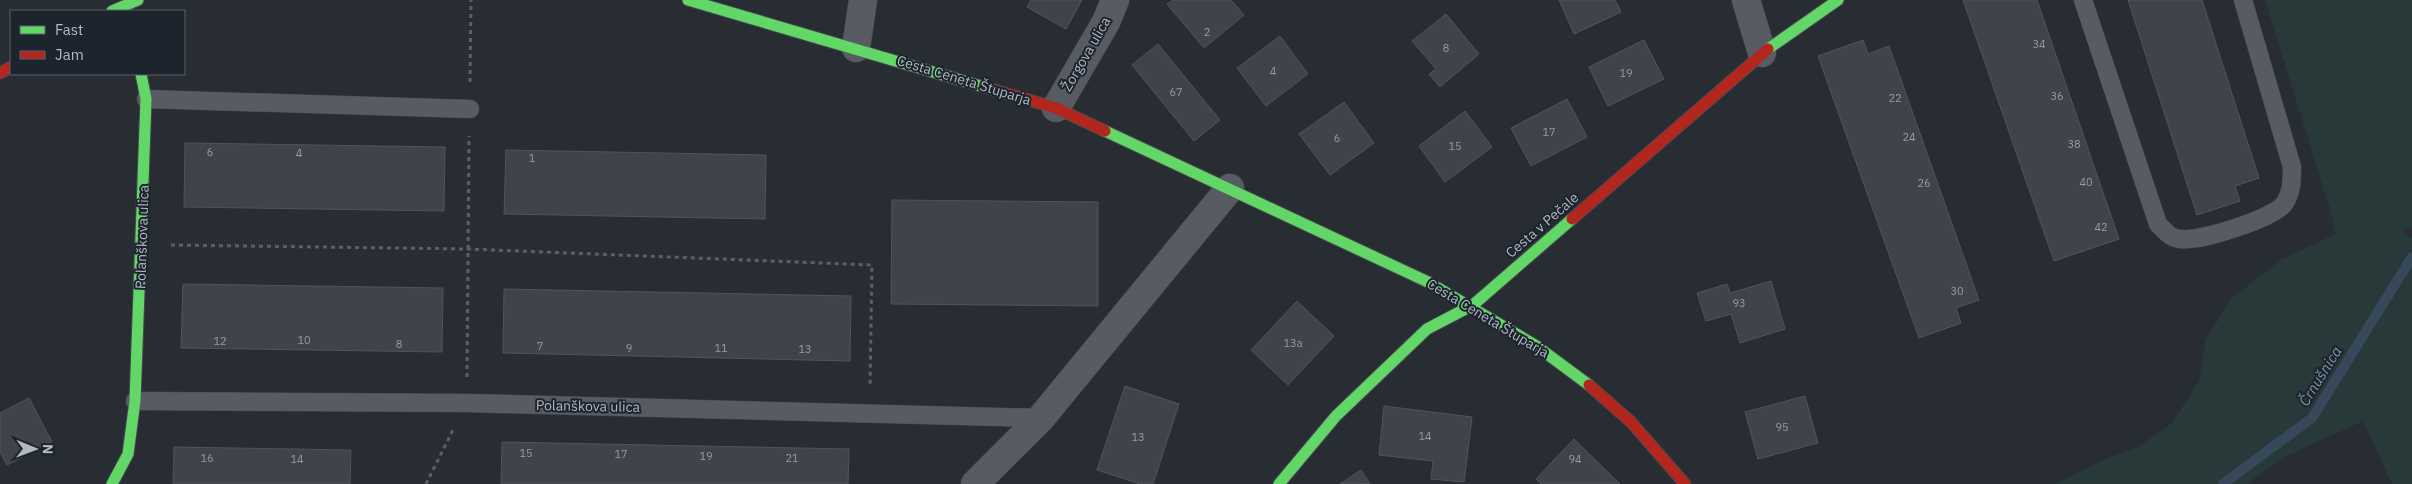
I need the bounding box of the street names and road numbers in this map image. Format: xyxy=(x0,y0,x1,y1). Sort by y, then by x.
street label: Žorgova ulica xyxy=(1057,13,1115,94)
street label: Cesta Ceneta Štuparja xyxy=(895,50,1034,109)
street label: Polanškova ulica xyxy=(131,184,153,289)
street label: Cesta v Pečale xyxy=(1502,188,1582,262)
street label: Cesta Ceneta Štuparja xyxy=(1424,274,1553,362)
street label: Polanškova ulica xyxy=(536,396,641,416)

